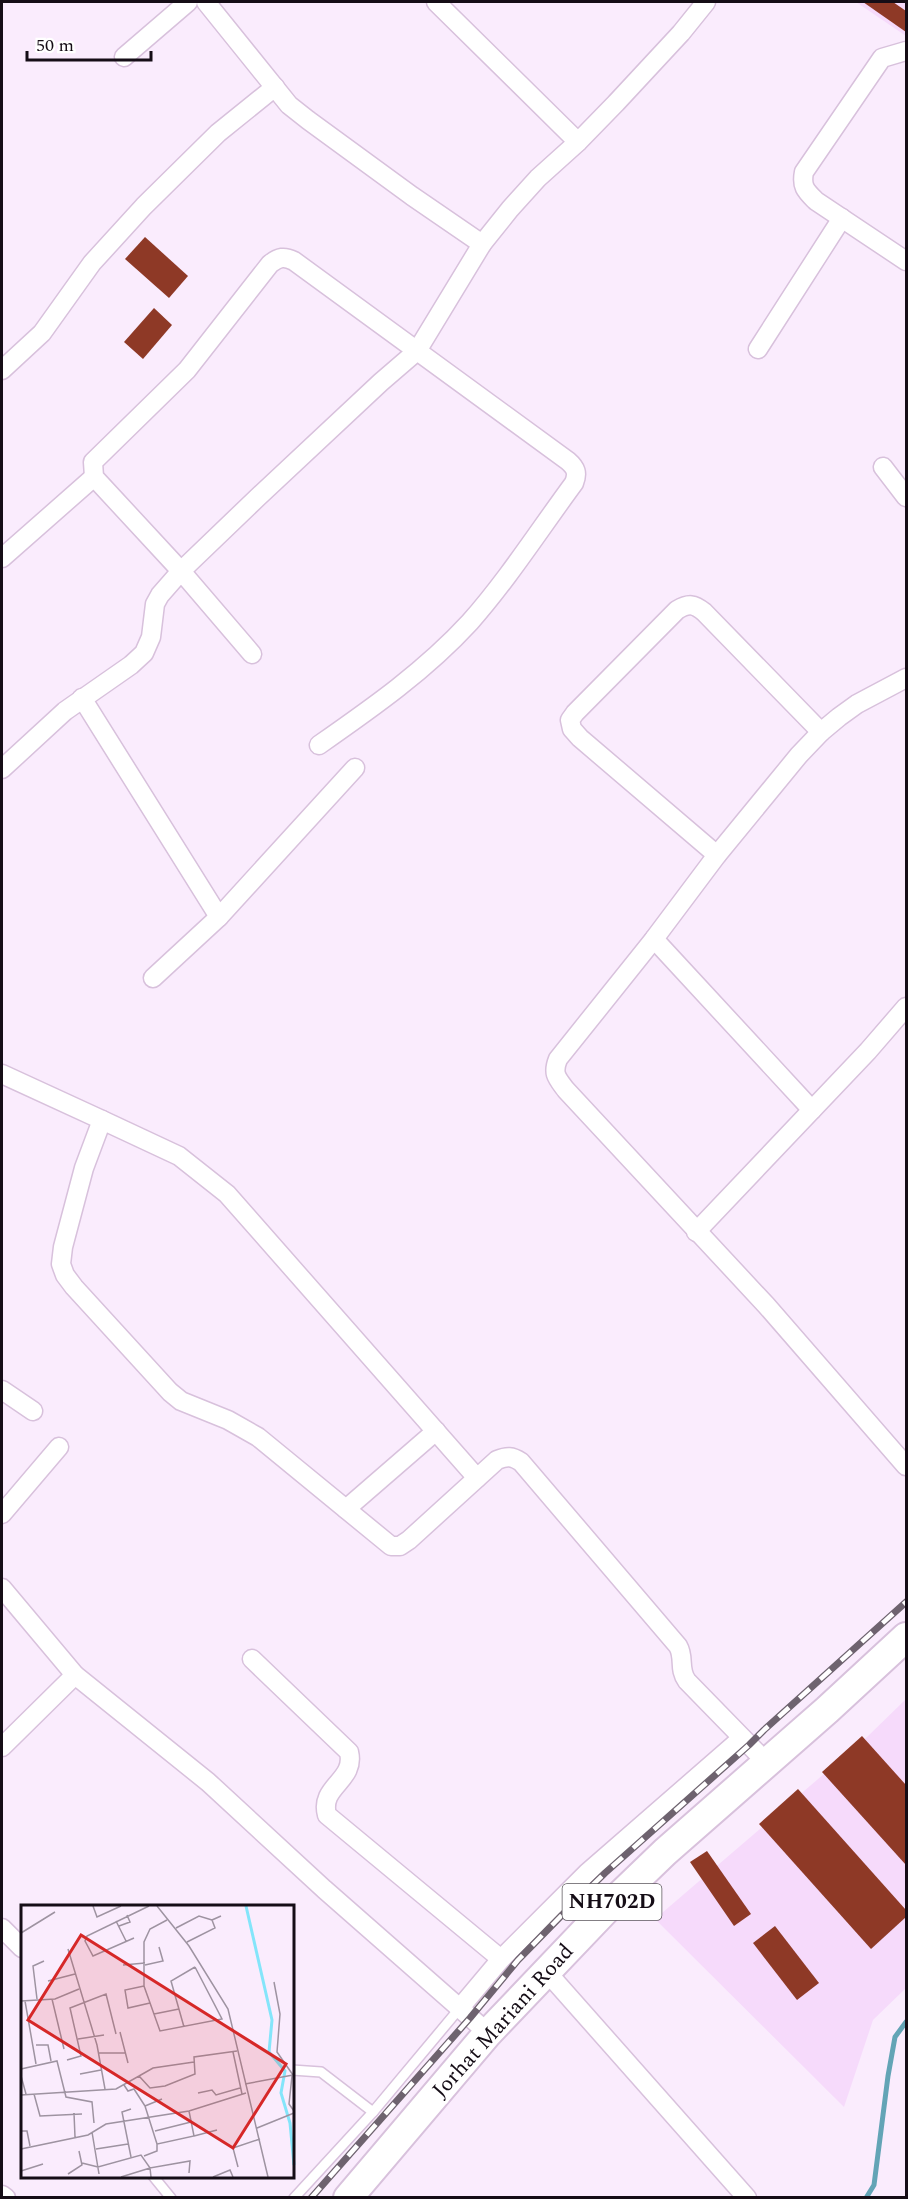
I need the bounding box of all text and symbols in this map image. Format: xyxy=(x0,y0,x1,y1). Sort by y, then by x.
scale bar xyxy=(27,24,152,62)
text: 50 m xyxy=(36,32,74,59)
road number: NH702D xyxy=(562,1884,662,1920)
inset map xyxy=(21,1905,294,2178)
street label: Jorhat Mariani Road xyxy=(424,1936,582,2106)

